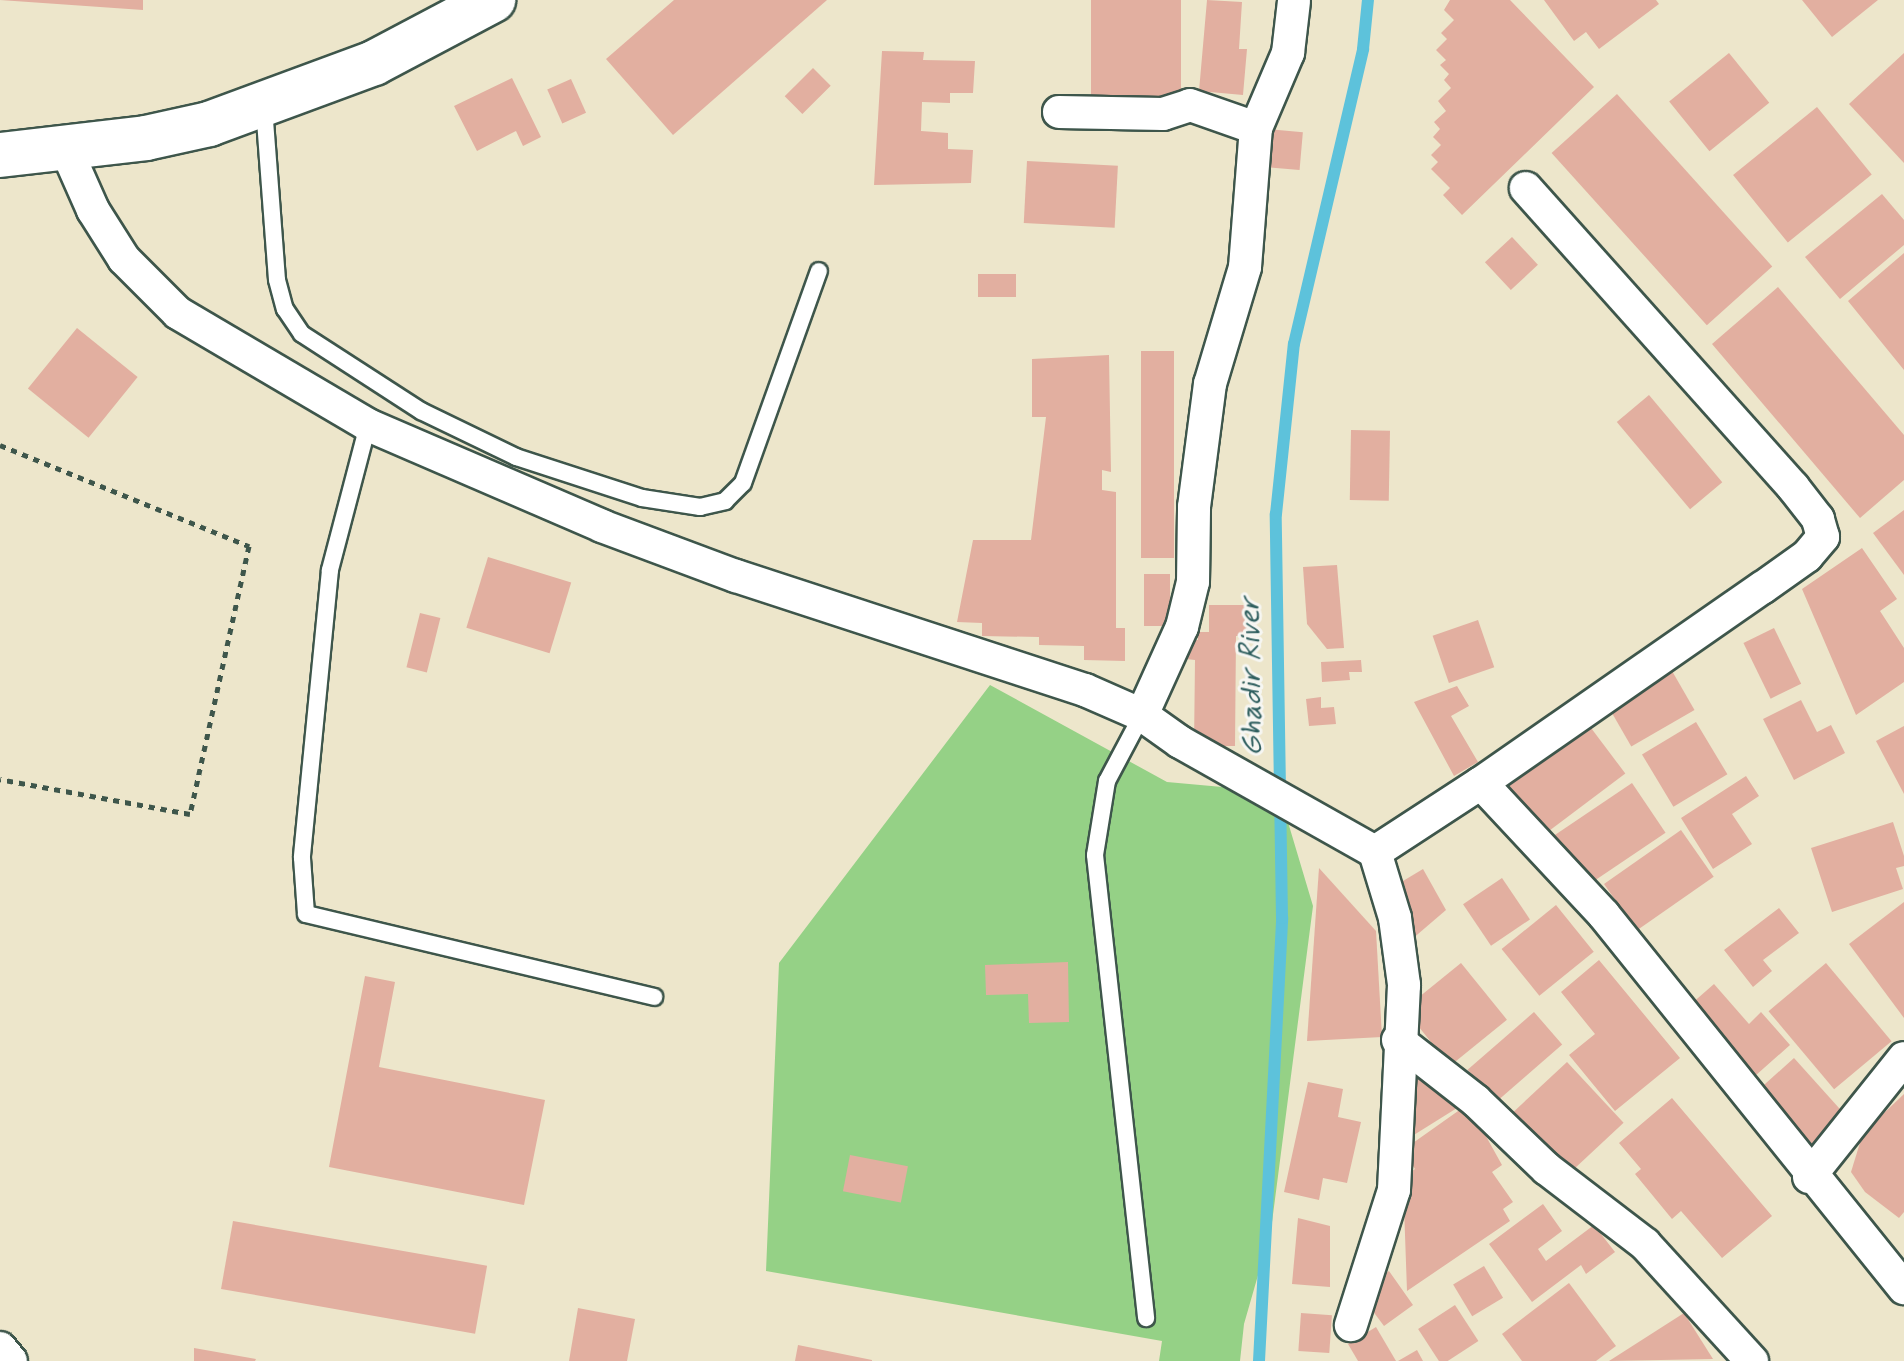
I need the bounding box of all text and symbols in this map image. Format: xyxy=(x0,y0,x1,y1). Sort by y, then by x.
water label: Ghadir River xyxy=(1233,596,1271,758)

